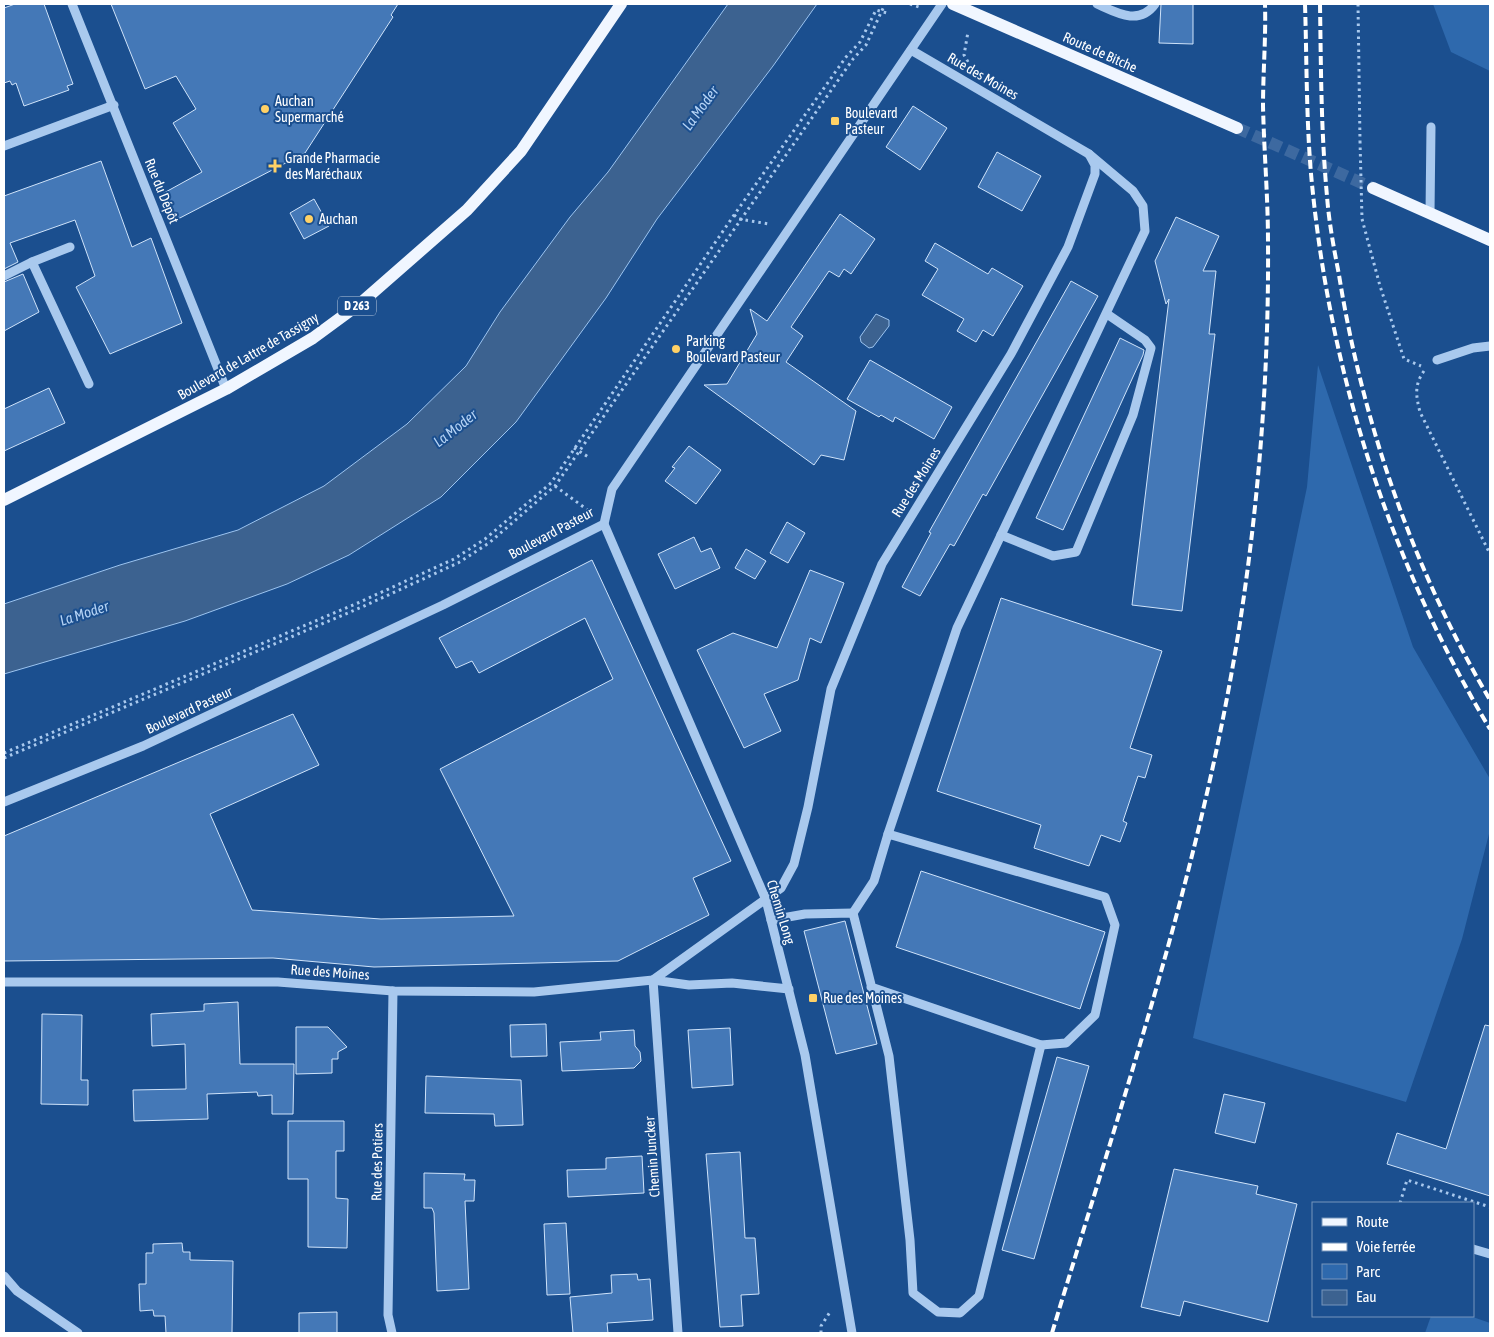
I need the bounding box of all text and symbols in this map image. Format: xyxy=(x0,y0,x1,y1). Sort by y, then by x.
street label: Route de Bitche xyxy=(1060,29,1140,75)
street label: Rue des Moines xyxy=(945,49,1021,103)
water label: La Moder xyxy=(678,82,722,133)
place label: Auchan Supermarché xyxy=(275,93,344,125)
marker: Auchan Supermarché xyxy=(259,103,271,115)
place label: Boulevard Pasteur xyxy=(845,105,898,137)
marker: Boulevard Pasteur xyxy=(829,115,841,127)
place label: Grande Pharmacie des Maréchaux xyxy=(285,150,380,182)
street label: Rue du Dépôt xyxy=(142,156,182,226)
marker: Grande Pharmacie des Maréchaux xyxy=(269,160,281,172)
place label: Auchan xyxy=(319,211,358,227)
marker: Auchan xyxy=(303,213,315,225)
road number: D 263 xyxy=(338,296,376,316)
street label: Boulevard de Lattre de Tassigny xyxy=(175,309,322,403)
place label: Parking Boulevard Pasteur xyxy=(686,333,781,365)
marker: Parking Boulevard Pasteur xyxy=(670,343,682,355)
water label: La Moder xyxy=(430,405,480,450)
street label: Rue des Moines xyxy=(888,444,944,520)
street label: Boulevard Pasteur xyxy=(506,504,597,562)
water label: La Moder xyxy=(57,597,111,629)
street label: Boulevard Pasteur xyxy=(143,683,236,737)
street label: Chemin Long xyxy=(764,878,798,946)
street label: Rue des Moines xyxy=(290,961,370,983)
place label: Rue des Moines xyxy=(823,990,902,1006)
marker: Rue des Moines xyxy=(807,992,819,1004)
street label: Chemin Juncker xyxy=(641,1115,663,1198)
street label: Rue des Potiers xyxy=(368,1123,386,1201)
legend xyxy=(1312,1202,1474,1317)
text: Route xyxy=(1356,1213,1389,1230)
text: Voie ferrée xyxy=(1356,1238,1416,1255)
text: Parc xyxy=(1356,1263,1380,1280)
text: Eau xyxy=(1356,1288,1377,1305)

